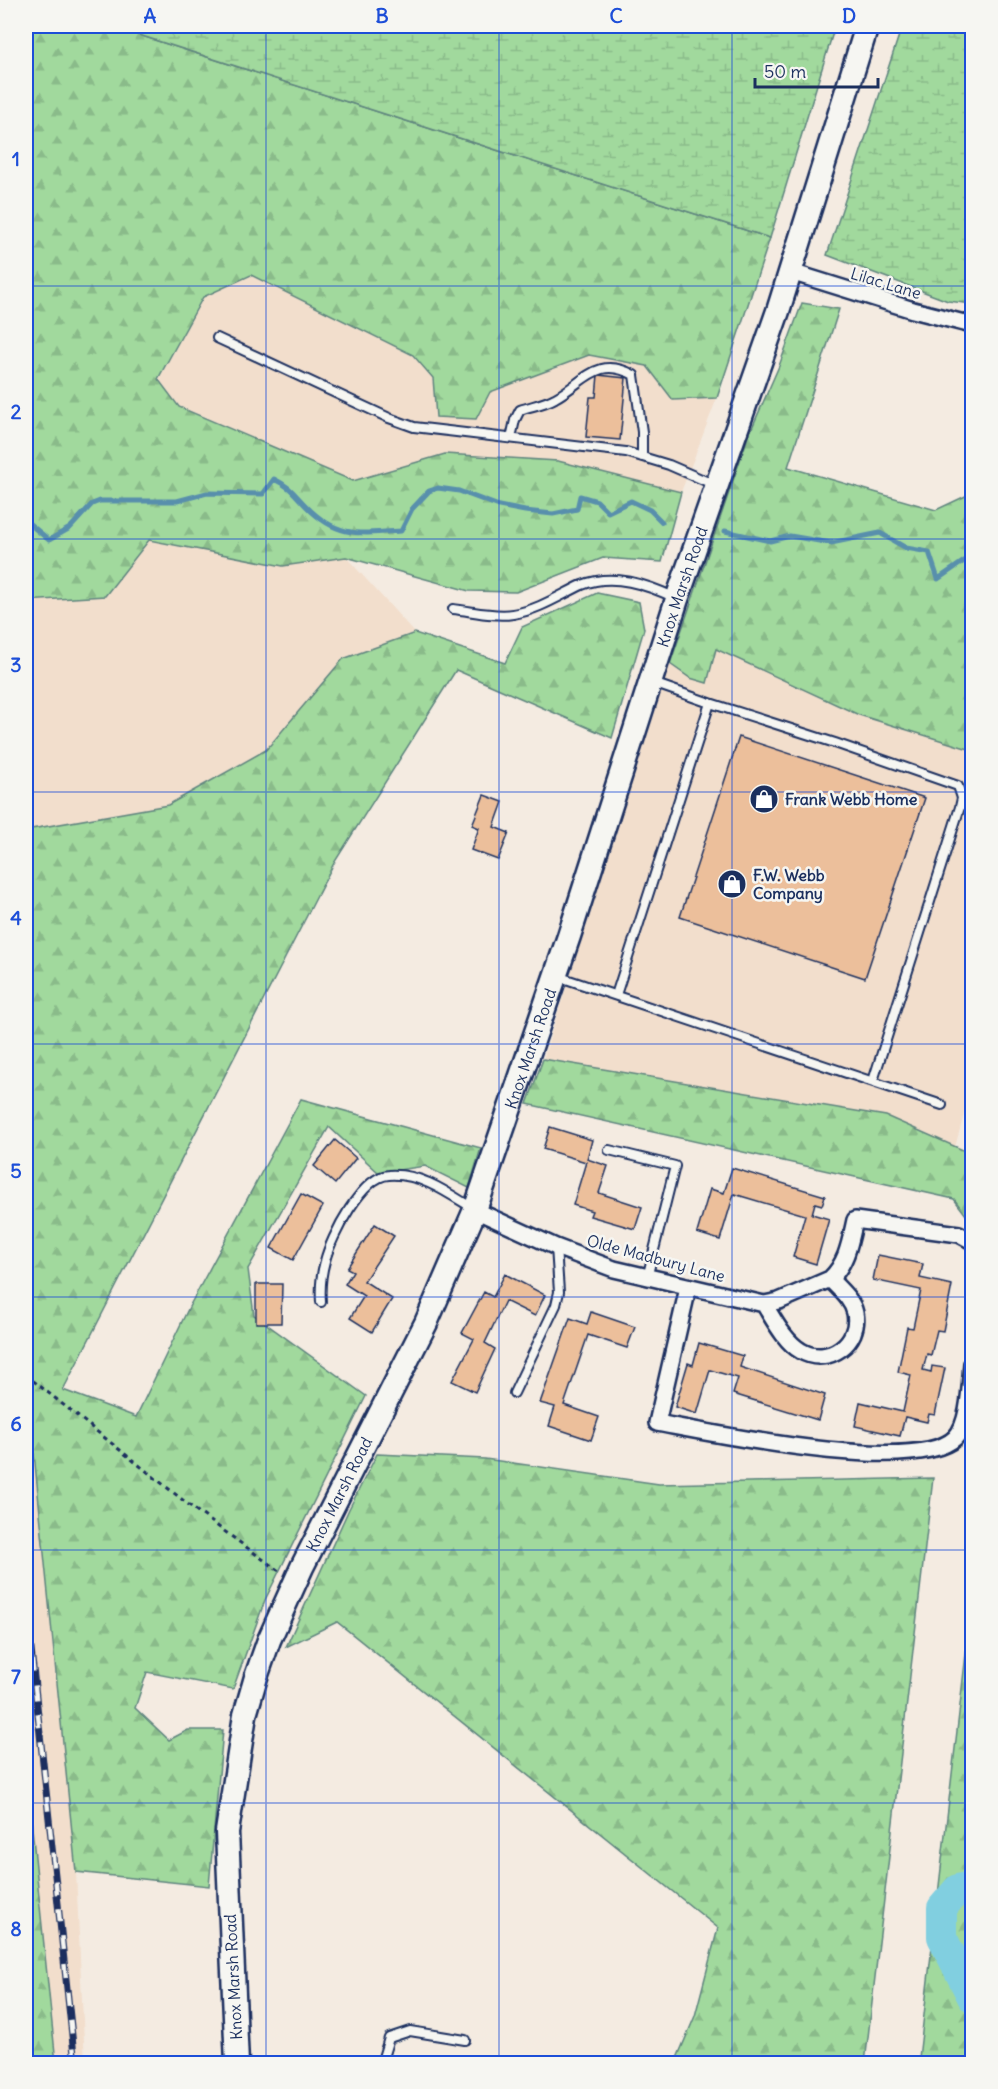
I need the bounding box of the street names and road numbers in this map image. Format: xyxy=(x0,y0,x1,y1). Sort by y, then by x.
street label: Lilac Lane xyxy=(848,263,924,303)
street label: Knox Marsh Road xyxy=(652,524,712,650)
street label: Knox Marsh Road xyxy=(500,986,560,1111)
street label: Olde Madbury Lane xyxy=(585,1230,727,1286)
street label: Knox Marsh Road xyxy=(301,1434,376,1555)
street label: Knox Marsh Road xyxy=(220,1914,246,2040)

